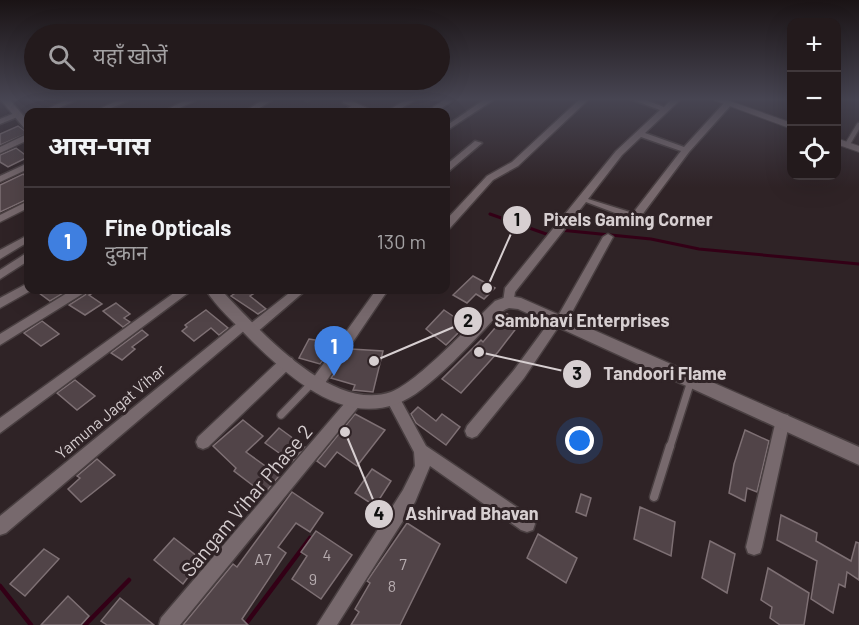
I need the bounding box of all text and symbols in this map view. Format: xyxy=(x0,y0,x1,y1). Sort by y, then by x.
map controls xyxy=(787,18,841,180)
button: + xyxy=(787,18,841,72)
search box xyxy=(24,24,450,90)
icon: search xyxy=(45,41,78,74)
text: यहाँ खोजें xyxy=(93,42,168,68)
button: − xyxy=(787,72,841,126)
button: locate xyxy=(787,126,841,180)
text: आस-पास xyxy=(48,129,150,160)
callout: Pixels Gaming Corner xyxy=(502,202,725,238)
text: 1 xyxy=(514,208,520,230)
text: Pixels Gaming Corner xyxy=(543,208,713,230)
text: Fine Opticals xyxy=(105,214,231,240)
text: 1 xyxy=(64,229,71,253)
text: 130 m xyxy=(377,229,426,253)
text: दुकान xyxy=(105,240,147,264)
callout: Sambhavi Enterprises xyxy=(453,303,682,339)
text: 2 xyxy=(463,309,473,331)
text: Sambhavi Enterprises xyxy=(494,309,670,331)
pin: 1 xyxy=(314,326,354,376)
callout: Tandoori Flame xyxy=(562,356,739,392)
street label: Yamuna Jagat Vihar xyxy=(51,359,169,462)
text: 3 xyxy=(572,362,582,384)
text: Tandoori Flame xyxy=(603,362,727,384)
street label: Sangam Vihar Phase 2 xyxy=(175,419,317,581)
your location xyxy=(565,426,594,455)
callout: Ashirvad Bhavan xyxy=(364,496,551,532)
text: 4 xyxy=(374,502,385,524)
text: Ashirvad Bhavan xyxy=(405,502,539,524)
house number: 4 xyxy=(323,545,331,564)
house number: A7 xyxy=(254,549,272,568)
house number: 7 xyxy=(399,554,407,573)
house number: 9 xyxy=(309,569,317,588)
house number: 8 xyxy=(388,576,396,595)

